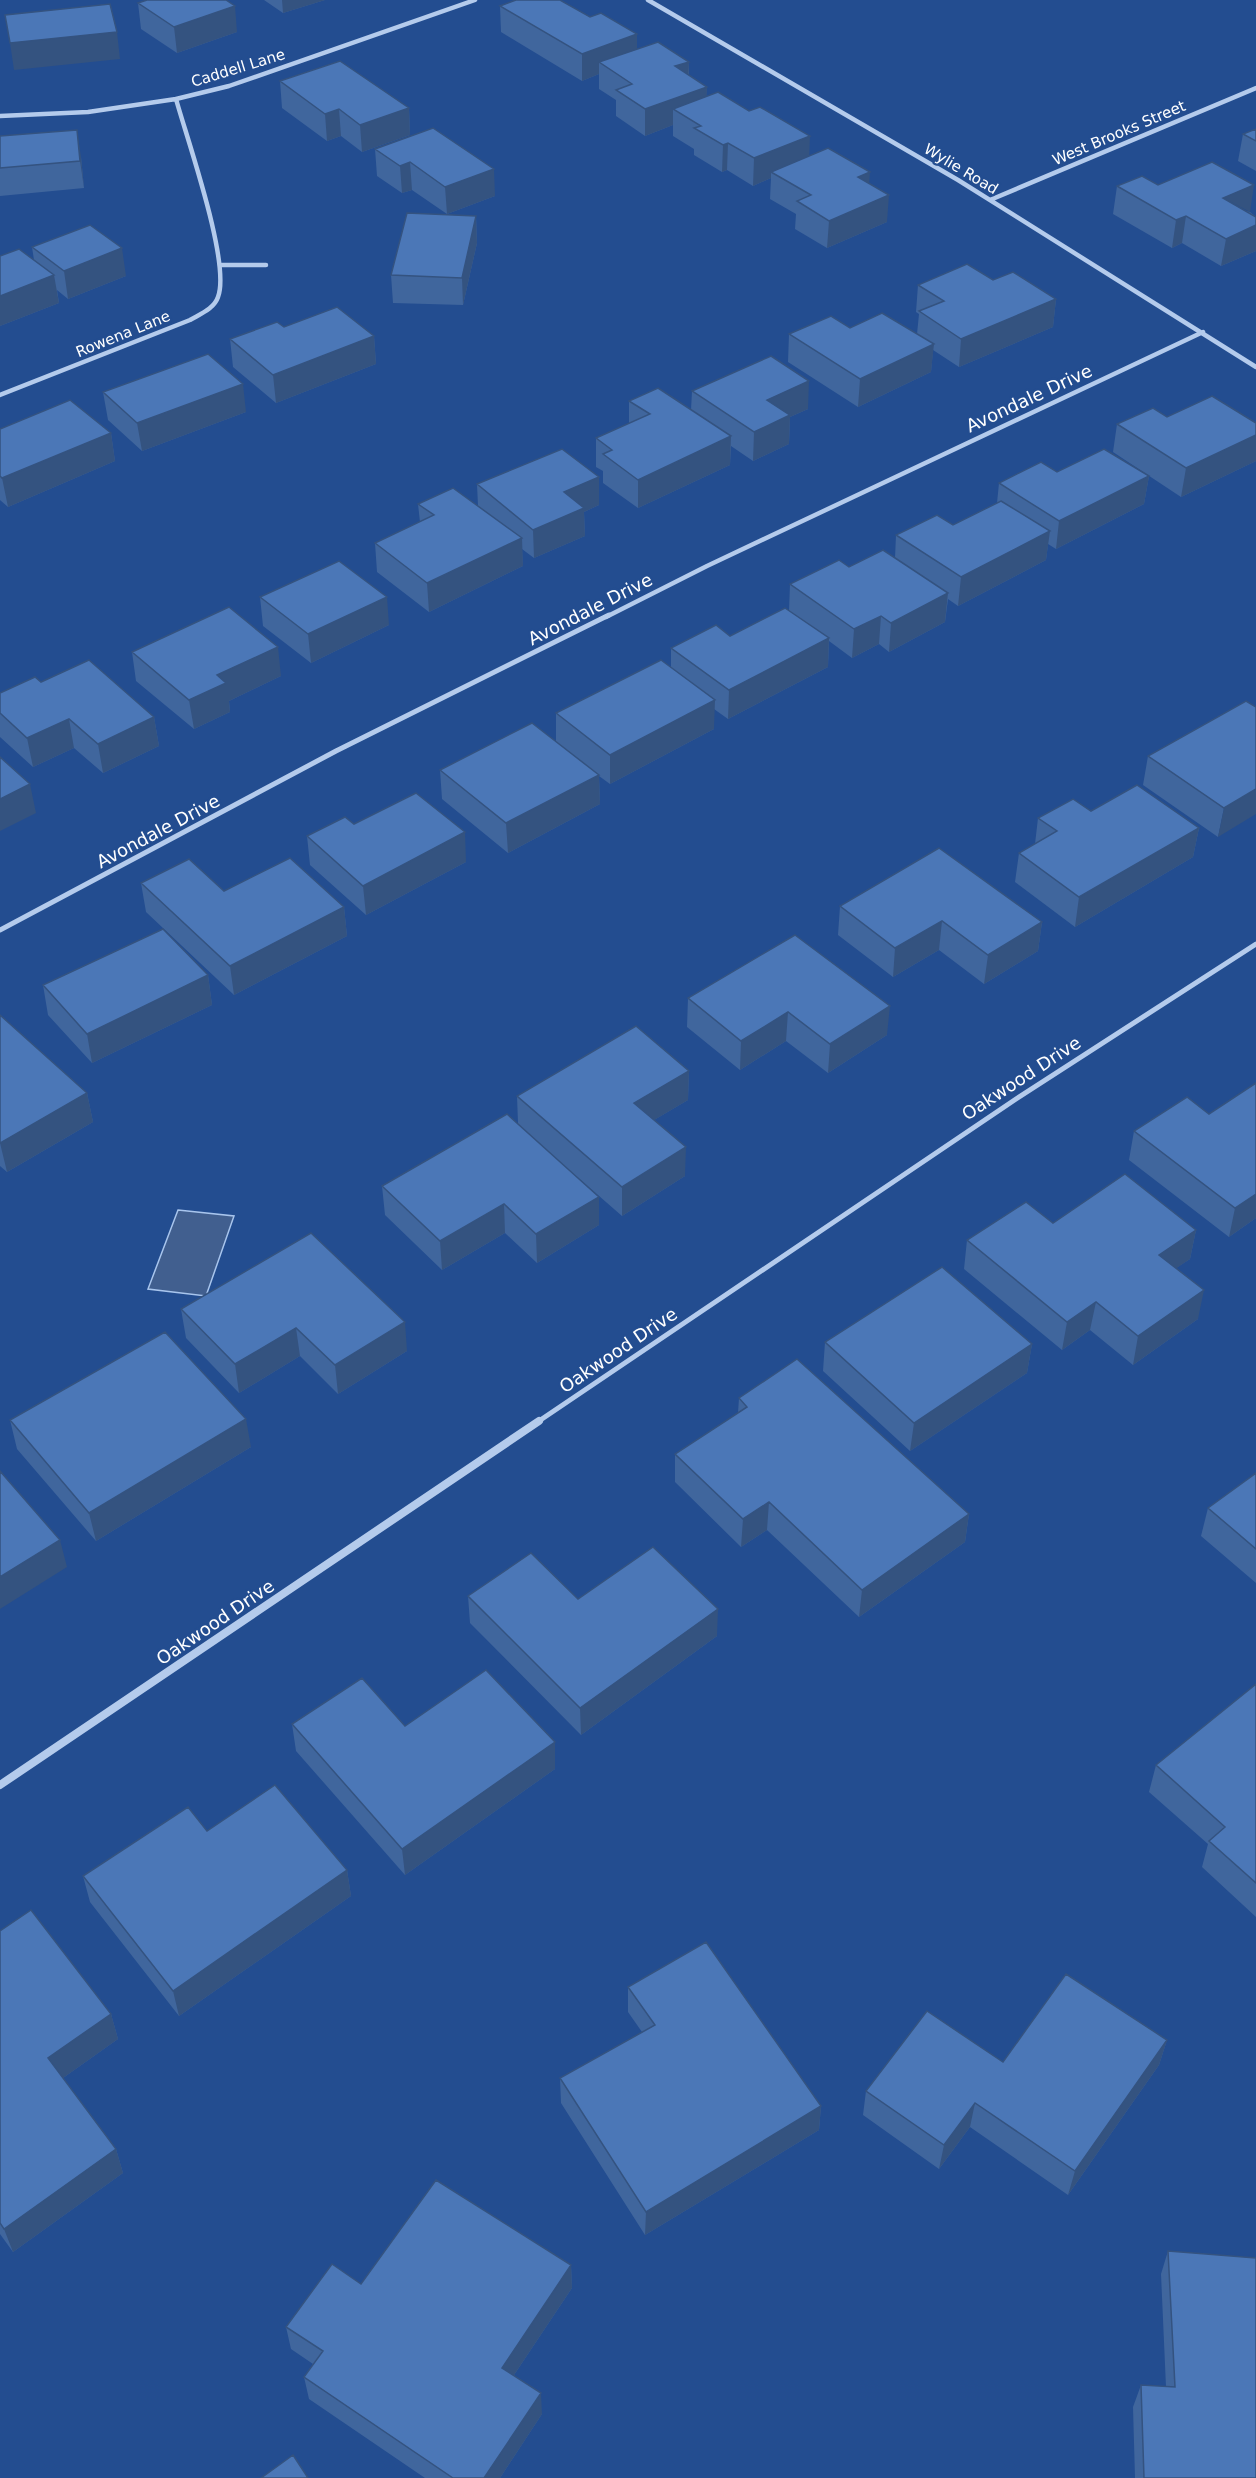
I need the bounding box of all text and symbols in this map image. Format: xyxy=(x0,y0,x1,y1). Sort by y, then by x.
street label: Caddell Lane xyxy=(189,45,287,91)
street label: West Brooks Street xyxy=(1050,97,1188,169)
street label: Wylie Road xyxy=(921,140,1001,198)
street label: Rowena Lane xyxy=(73,307,173,361)
street label: Avondale Drive xyxy=(963,360,1095,436)
street label: Avondale Drive xyxy=(524,569,656,649)
street label: Avondale Drive xyxy=(93,790,223,872)
street label: Oakwood Drive xyxy=(958,1032,1084,1124)
street label: Oakwood Drive xyxy=(555,1303,681,1397)
street label: Oakwood Drive xyxy=(152,1575,278,1669)

